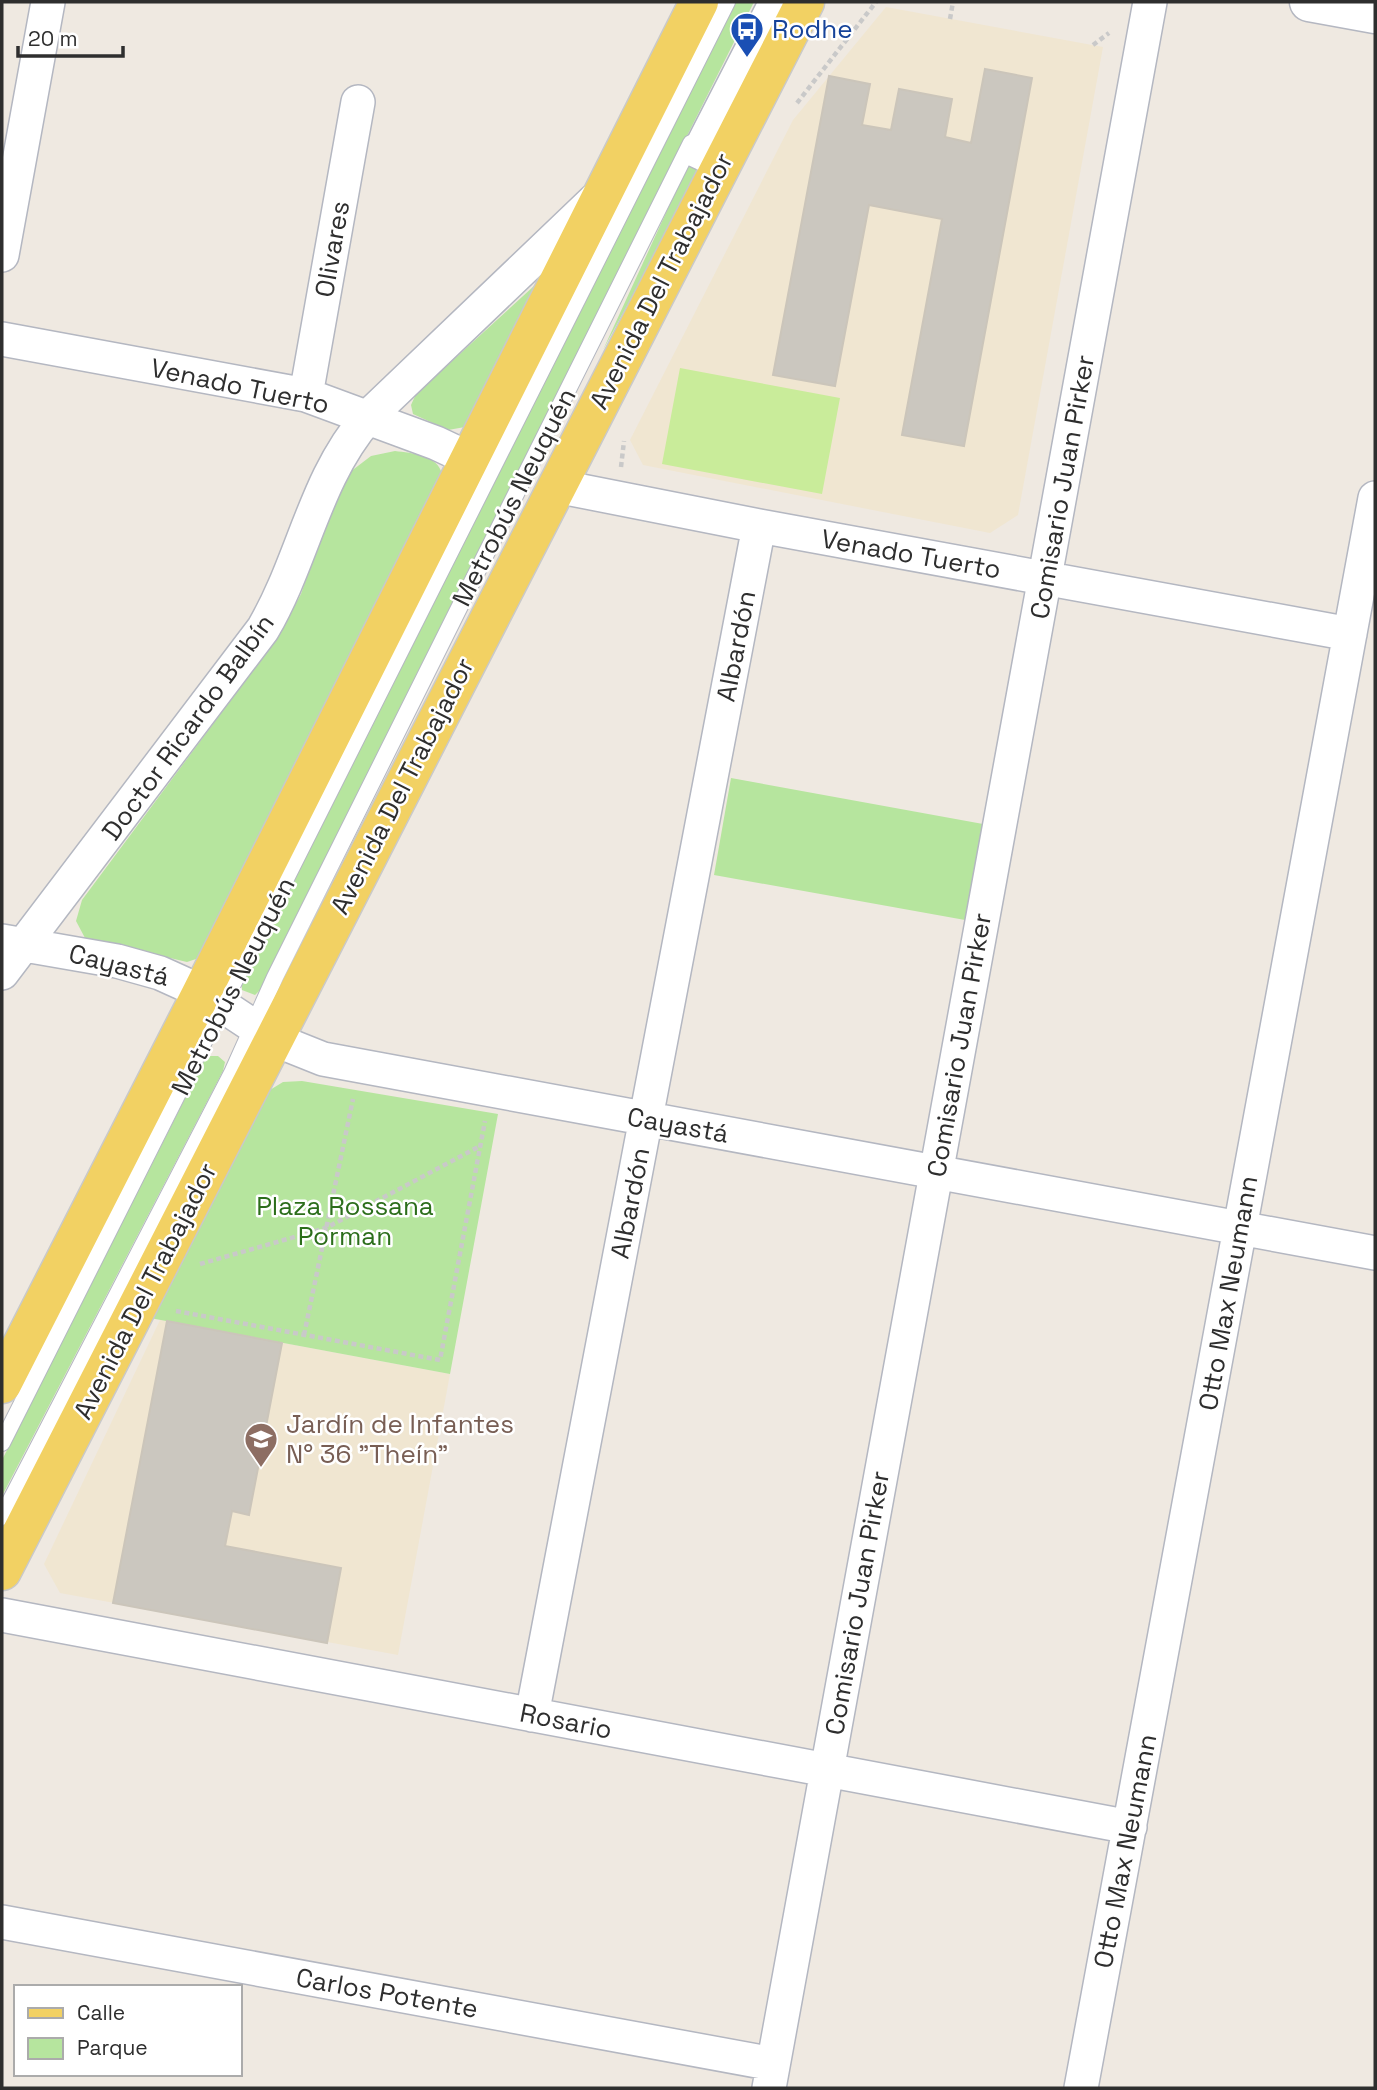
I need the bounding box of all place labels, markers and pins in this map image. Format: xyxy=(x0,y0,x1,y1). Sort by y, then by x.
bus stop icon: Rodhe xyxy=(728,10,766,59)
place label: Rodhe xyxy=(772,12,853,46)
place label: Jardín de Infantes N° 36 "Theín" xyxy=(286,1407,514,1471)
school or university icon: Jardín de Infantes N° 36 "Theín" xyxy=(242,1420,280,1469)

